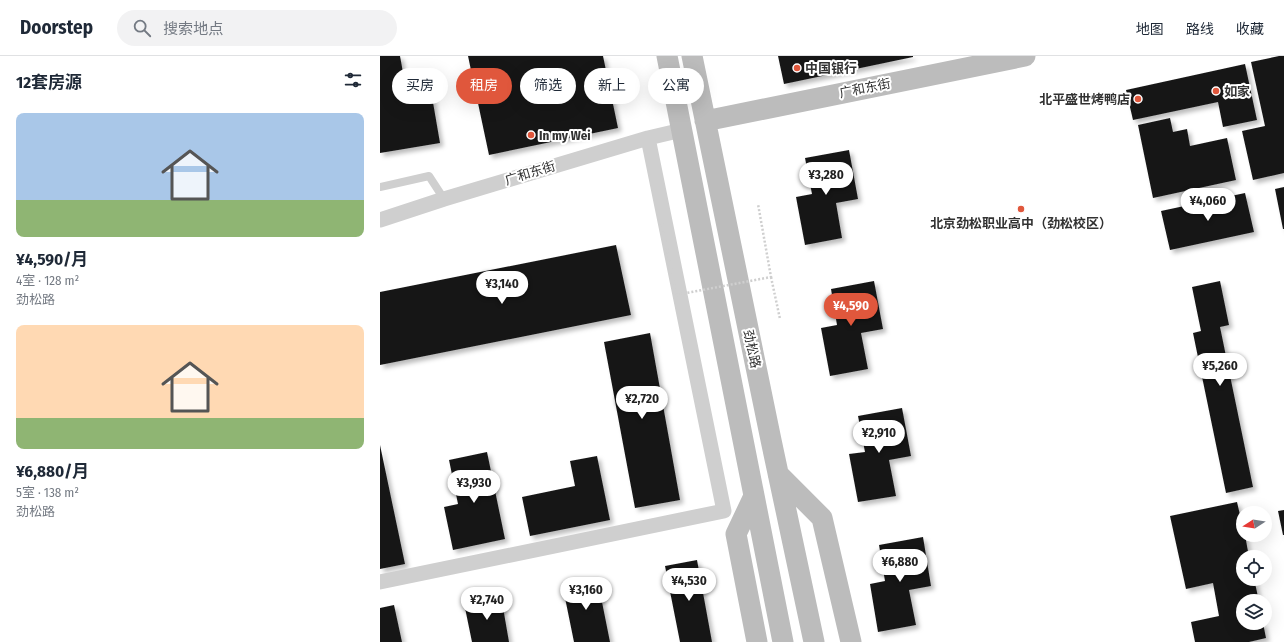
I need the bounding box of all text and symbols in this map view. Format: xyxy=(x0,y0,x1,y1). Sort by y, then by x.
search box xyxy=(117,10,397,46)
text: Doorstep xyxy=(20,16,93,39)
icon: search xyxy=(131,17,153,39)
text: 搜索地点 xyxy=(163,20,223,38)
text: 地图 xyxy=(1136,21,1164,38)
text: 路线 xyxy=(1186,21,1214,38)
text: 收藏 xyxy=(1236,21,1264,38)
place label: 中国银行 xyxy=(805,61,857,76)
marker: 中国银行 xyxy=(792,63,802,73)
chip: 买房 xyxy=(392,68,448,104)
chip: 租房 xyxy=(456,68,512,104)
chip: 筛选 xyxy=(520,68,576,104)
chip: 新上 xyxy=(584,68,640,104)
chip: 公寓 xyxy=(648,68,704,104)
icon: filters xyxy=(342,69,364,91)
text: 12套房源 xyxy=(16,72,82,93)
street label: 广和东街 xyxy=(838,76,892,100)
place label: 如家 xyxy=(1224,84,1250,99)
marker: 如家 xyxy=(1211,86,1221,96)
place label: 北平盛世烤鸭店 xyxy=(1039,92,1130,107)
marker: 北平盛世烤鸭店 xyxy=(1133,94,1143,104)
place label: In my Wei xyxy=(539,128,591,143)
marker: In my Wei xyxy=(526,130,536,140)
icon: home xyxy=(154,139,226,211)
street label: 广和东街 xyxy=(503,158,557,188)
pin: ¥3,280 xyxy=(793,162,859,196)
text: ¥3,280 xyxy=(808,167,844,182)
pin: ¥4,060 xyxy=(1175,188,1241,222)
text: ¥4,060 xyxy=(1190,193,1226,208)
marker: 北京劲松职业高中（劲松校区） xyxy=(1016,204,1026,214)
place label: 北京劲松职业高中（劲松校区） xyxy=(930,216,1112,231)
text: ¥4,590/月 xyxy=(16,249,88,270)
pin: ¥3,140 xyxy=(469,271,535,305)
text: 4室 · 128 m² xyxy=(16,273,79,288)
text: ¥3,140 xyxy=(485,276,519,291)
text: 劲松路 xyxy=(16,292,55,307)
pin: ¥4,590 xyxy=(818,293,884,327)
text: ¥4,590 xyxy=(833,298,869,313)
street label: 劲松路 xyxy=(741,328,763,370)
icon: home xyxy=(154,351,226,423)
pin: ¥5,260 xyxy=(1187,353,1253,387)
text: ¥5,260 xyxy=(1202,358,1238,373)
pin: ¥2,720 xyxy=(609,386,675,420)
text: ¥2,720 xyxy=(625,391,659,406)
pin: ¥2,910 xyxy=(846,420,912,454)
text: ¥2,910 xyxy=(862,425,896,440)
text: ¥6,880/月 xyxy=(16,461,89,482)
pin: ¥3,930 xyxy=(441,470,507,504)
text: ¥3,930 xyxy=(456,475,492,490)
text: 5室 · 138 m² xyxy=(16,485,79,500)
text: 劲松路 xyxy=(16,504,55,519)
north arrow xyxy=(1236,506,1272,542)
map controls xyxy=(1236,506,1272,630)
pin: ¥6,880 xyxy=(867,549,933,583)
button: locate xyxy=(1236,550,1272,586)
text: ¥6,880 xyxy=(882,554,918,569)
pin: ¥4,530 xyxy=(656,568,722,602)
text: ¥4,530 xyxy=(671,573,707,588)
pin: ¥3,160 xyxy=(553,577,619,611)
text: ¥3,160 xyxy=(569,582,603,597)
pin: ¥2,740 xyxy=(454,587,520,621)
text: ¥2,740 xyxy=(470,592,504,607)
button: layers xyxy=(1236,594,1272,630)

